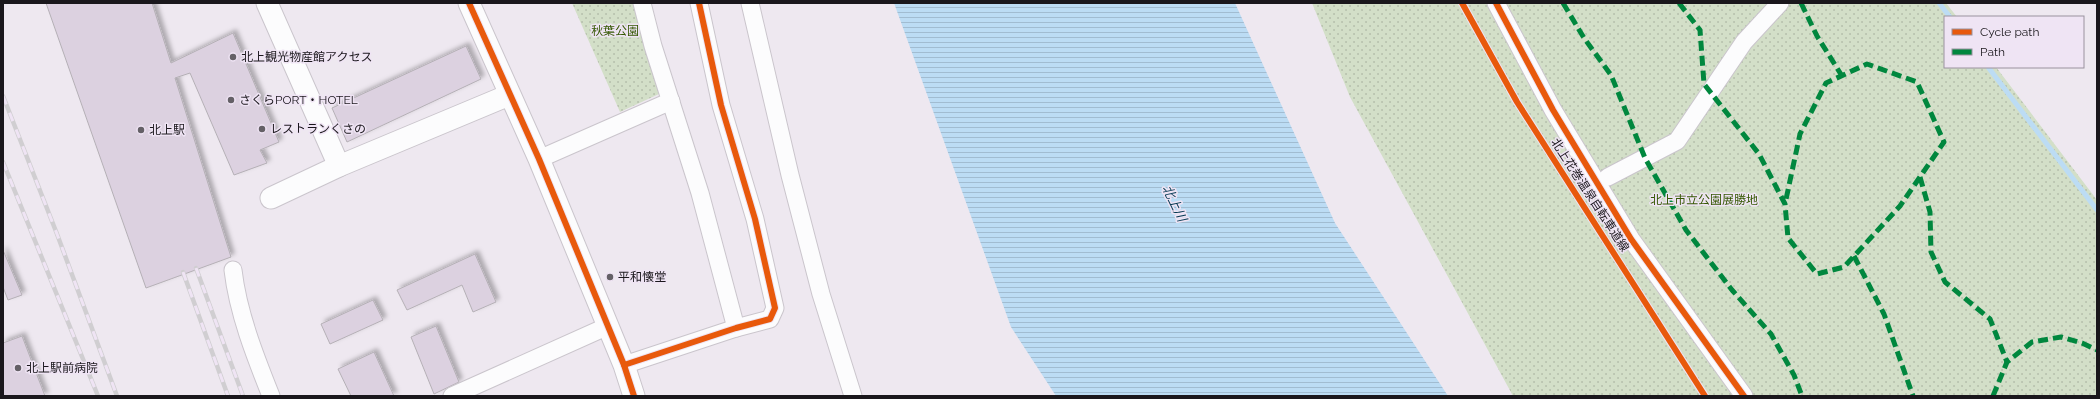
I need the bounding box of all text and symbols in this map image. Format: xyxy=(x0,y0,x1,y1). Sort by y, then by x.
legend xyxy=(1944,16,2084,68)
park label: 秋葉公園 xyxy=(591,24,639,38)
text: Cycle path xyxy=(1980,25,2039,39)
text: Path xyxy=(1980,45,2005,59)
place label: 北上観光物産館アクセス xyxy=(241,50,372,64)
marker: 北上観光物産館アクセス xyxy=(228,52,238,62)
place label: さくらPORT・HOTEL xyxy=(239,93,358,107)
marker: さくらPORT・HOTEL xyxy=(226,95,236,105)
place label: レストランくさの xyxy=(270,122,366,136)
place label: 北上駅 xyxy=(149,123,185,137)
marker: レストランくさの xyxy=(257,124,267,134)
marker: 北上駅 xyxy=(136,125,146,135)
street label: 北上花巻温泉自転車道線 xyxy=(1548,136,1632,254)
water label: 北上川 xyxy=(1159,182,1191,226)
park label: 北上市立公園展勝地 xyxy=(1650,193,1758,207)
place label: 平和懐堂 xyxy=(618,270,666,284)
marker: 平和懐堂 xyxy=(605,272,615,282)
place label: 北上駅前病院 xyxy=(26,361,98,375)
marker: 北上駅前病院 xyxy=(13,363,23,373)

